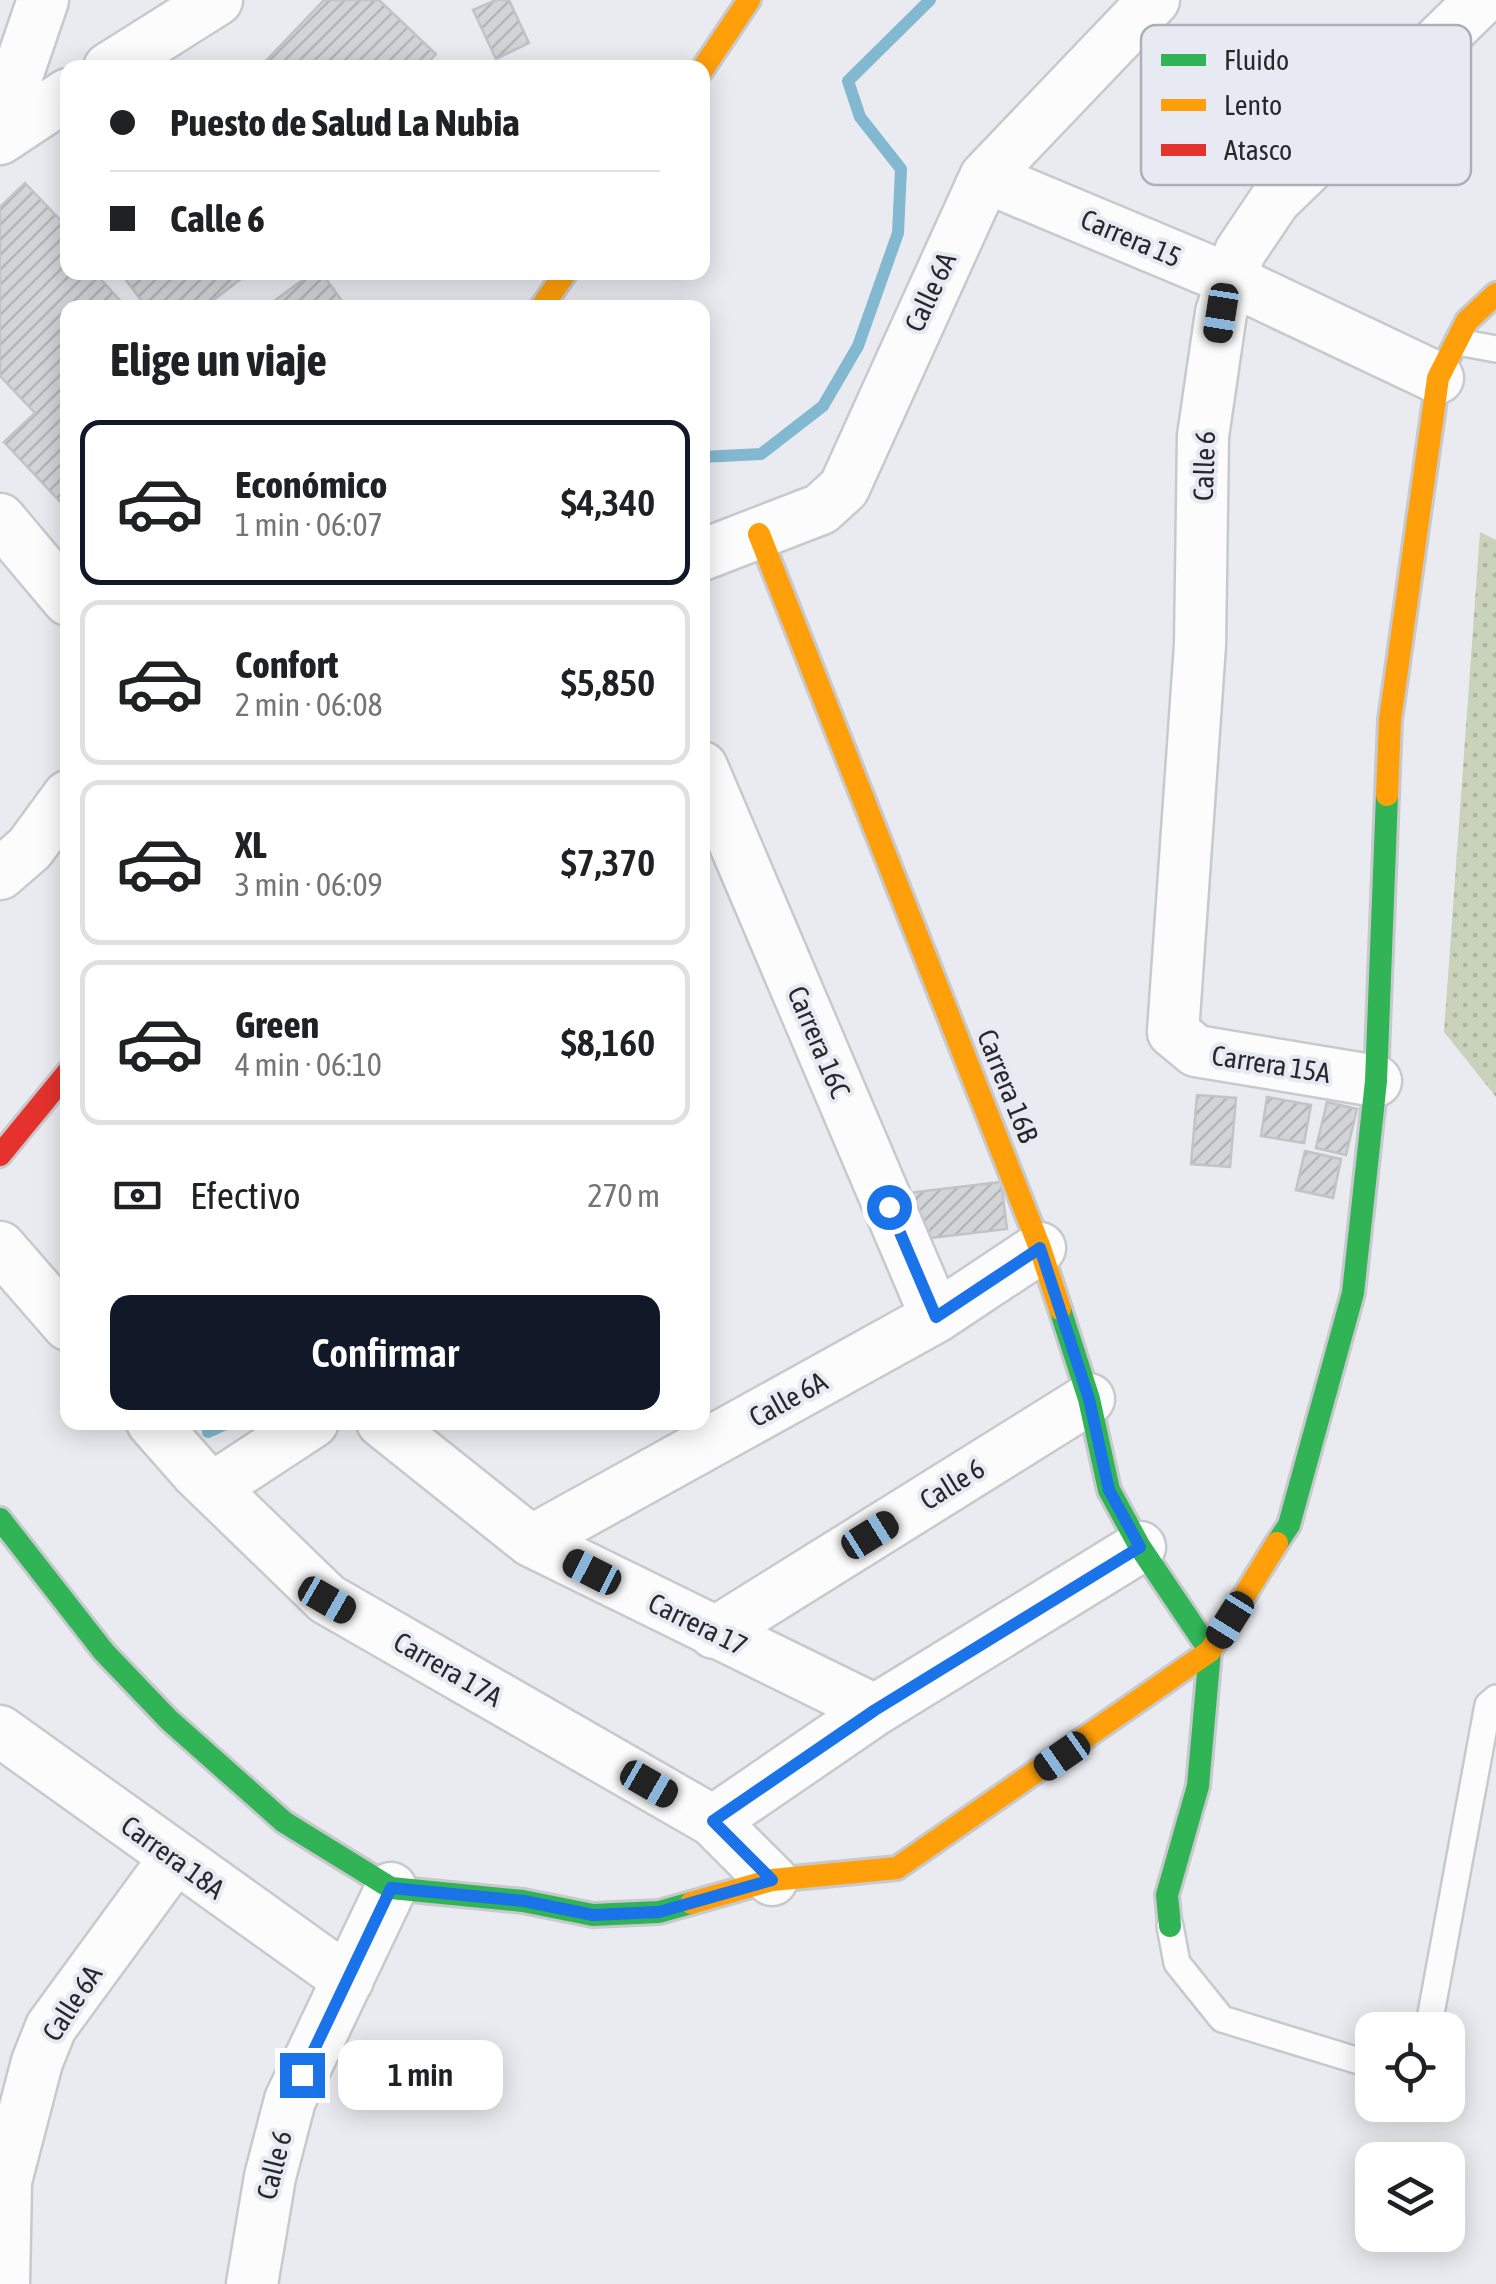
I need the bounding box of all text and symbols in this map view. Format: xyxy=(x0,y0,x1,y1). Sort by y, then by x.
legend xyxy=(1141,25,1471,185)
text: Fluido xyxy=(1224,44,1289,76)
text: Lento xyxy=(1224,89,1282,121)
text: Puesto de Salud La Nubia xyxy=(170,101,520,144)
text: Atasco xyxy=(1224,134,1292,166)
text: Calle 6 xyxy=(170,197,265,240)
street label: Carrera 15 xyxy=(1076,203,1186,273)
street label: Calle 6A xyxy=(898,247,962,337)
car xyxy=(1201,281,1241,345)
text: Elige un viaje xyxy=(110,334,327,386)
street label: Calle 6 xyxy=(1187,431,1221,501)
icon: car xyxy=(115,458,205,548)
text: Económico xyxy=(235,463,387,506)
text: $4,340 xyxy=(561,481,655,524)
text: 1 min · 06:07 xyxy=(235,506,382,543)
icon: car xyxy=(115,638,205,728)
text: Confort xyxy=(235,643,339,686)
text: $5,850 xyxy=(561,661,655,704)
text: 2 min · 06:08 xyxy=(235,686,382,723)
icon: car xyxy=(115,818,205,908)
text: XL xyxy=(235,823,267,866)
text: $7,370 xyxy=(561,841,655,884)
text: 3 min · 06:09 xyxy=(235,866,382,903)
street label: Carrera 16C xyxy=(781,981,857,1103)
icon: car xyxy=(115,998,205,1088)
text: Green xyxy=(235,1003,319,1046)
text: $8,160 xyxy=(561,1021,655,1064)
street label: Carrera 16B xyxy=(971,1025,1045,1147)
street label: Carrera 15A xyxy=(1210,1039,1333,1089)
text: 4 min · 06:10 xyxy=(235,1046,382,1083)
icon: cash xyxy=(110,1168,165,1223)
text: Efectivo xyxy=(190,1174,301,1217)
text: 270 m xyxy=(587,1177,660,1214)
route start xyxy=(867,1185,912,1230)
button: Confirmar xyxy=(110,1295,660,1410)
street label: Calle 6A xyxy=(744,1365,833,1433)
street label: Calle 6 xyxy=(914,1452,990,1516)
car xyxy=(837,1506,903,1564)
car xyxy=(558,1545,626,1599)
car xyxy=(294,1572,360,1628)
street label: Carrera 17 xyxy=(643,1586,753,1662)
car xyxy=(1201,1587,1259,1653)
street label: Carrera 17A xyxy=(388,1625,508,1713)
car xyxy=(1029,1727,1095,1785)
car xyxy=(616,1756,682,1812)
street label: Carrera 18A xyxy=(115,1809,231,1905)
street label: Calle 6A xyxy=(36,1959,108,2047)
map controls xyxy=(1355,2012,1465,2252)
button: locate xyxy=(1355,2012,1465,2122)
callout: 1 min xyxy=(337,2040,502,2110)
route end xyxy=(280,2053,325,2098)
text: 1 min xyxy=(388,2056,453,2093)
street label: Calle 6 xyxy=(250,2127,298,2203)
button: layers xyxy=(1355,2142,1465,2252)

